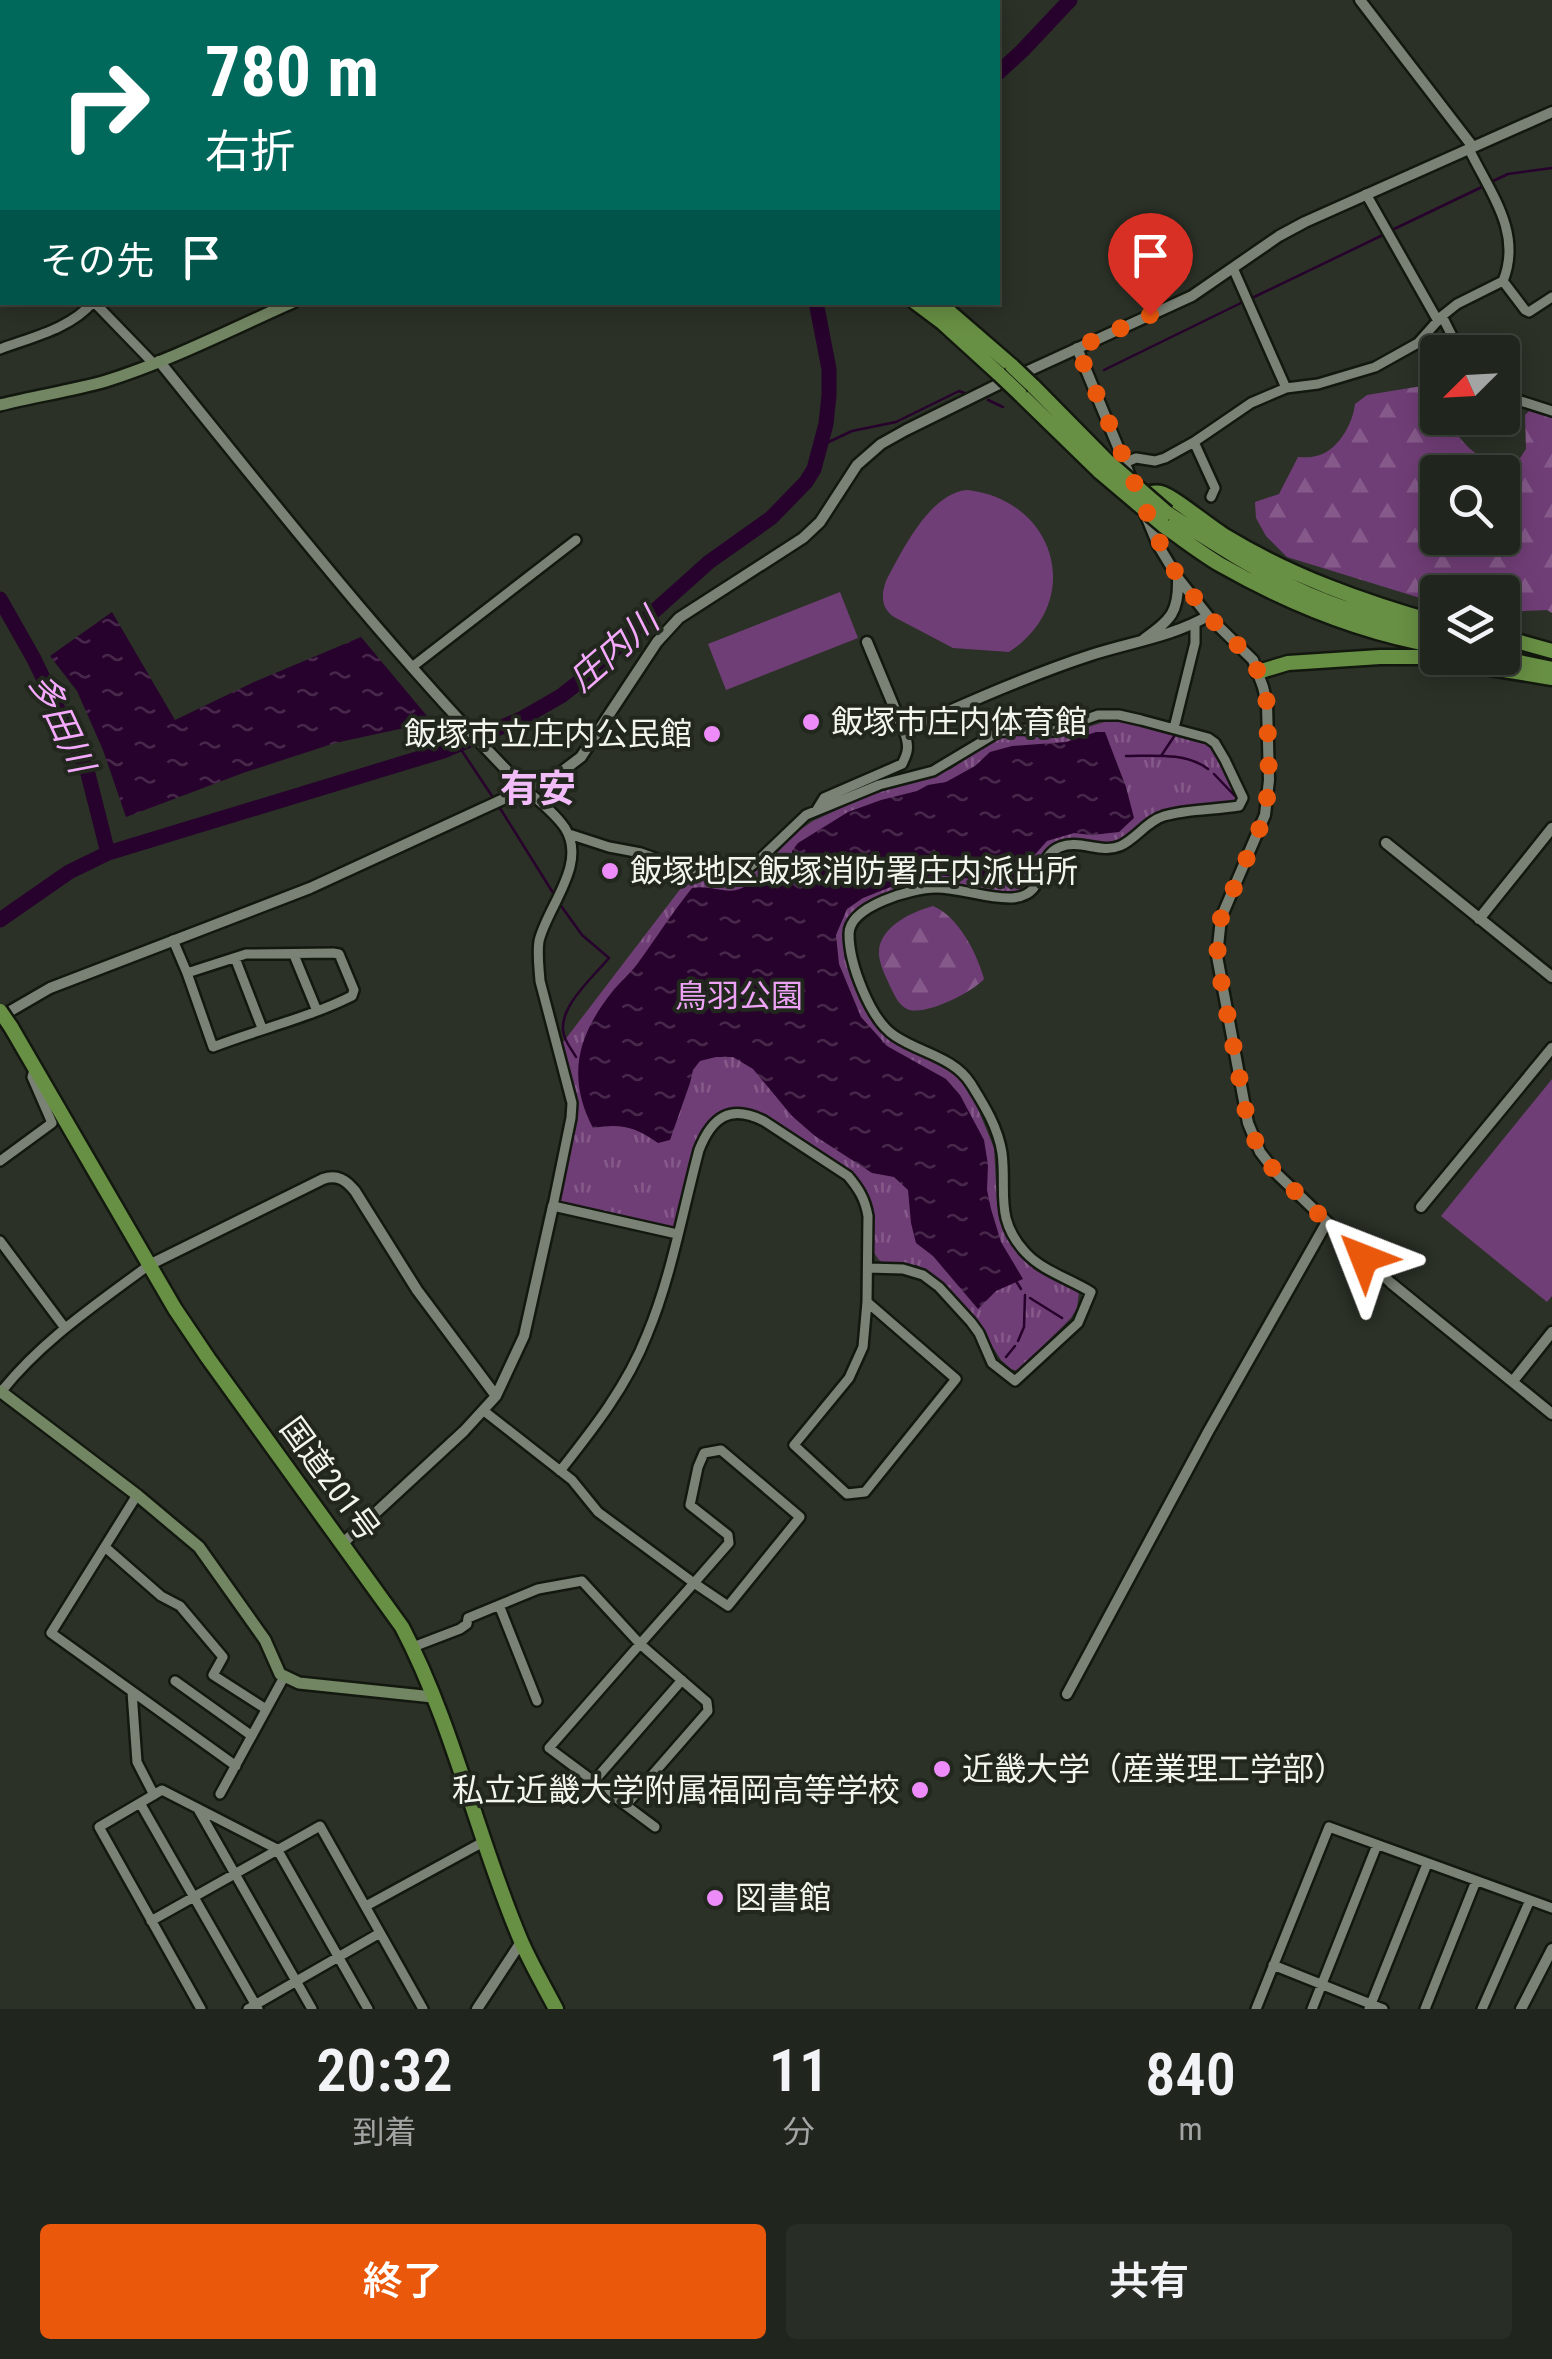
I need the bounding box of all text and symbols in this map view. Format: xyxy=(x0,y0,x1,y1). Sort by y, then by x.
text: 780 m xyxy=(205,31,379,113)
icon: right xyxy=(40,40,170,170)
text: 右折 xyxy=(205,125,295,178)
pin xyxy=(1108,213,1193,316)
icon: arrive xyxy=(1123,228,1178,283)
icon: arrive xyxy=(174,230,229,285)
text: その先 xyxy=(40,239,154,283)
north arrow xyxy=(1420,335,1520,435)
map controls xyxy=(1420,335,1520,675)
button: search xyxy=(1420,455,1520,555)
button: layers xyxy=(1420,575,1520,675)
water label: 庄内川 xyxy=(561,597,670,700)
water label: 多田川 xyxy=(20,667,103,783)
place label: 飯塚市庄内体育館 xyxy=(831,703,1087,741)
marker: 飯塚市庄内体育館 xyxy=(800,711,822,733)
place label: 飯塚市立庄内公民館 xyxy=(404,715,692,753)
marker: 飯塚市立庄内公民館 xyxy=(701,723,723,745)
district label: 有安 xyxy=(500,767,576,811)
place label: 飯塚地区飯塚消防署庄内派出所 xyxy=(630,852,1078,890)
marker: 飯塚地区飯塚消防署庄内派出所 xyxy=(599,860,621,882)
park label: 鳥羽公園 xyxy=(675,977,803,1015)
position arrow xyxy=(1312,1206,1416,1310)
street label: 国道201号 xyxy=(272,1410,388,1548)
place label: 近畿大学（産業理工学部） xyxy=(962,1750,1346,1788)
marker: 近畿大学（産業理工学部） xyxy=(931,1758,953,1780)
place label: 私立近畿大学附属福岡高等学校 xyxy=(452,1771,900,1809)
marker: 私立近畿大学附属福岡高等学校 xyxy=(909,1779,931,1801)
place label: 図書館 xyxy=(735,1879,831,1917)
marker: 図書館 xyxy=(704,1887,726,1909)
text: 20:32 xyxy=(316,2035,453,2106)
text: 11 xyxy=(769,2035,829,2106)
text: 840 xyxy=(1145,2039,1236,2110)
text: m xyxy=(1179,2110,1203,2148)
text: 到着 xyxy=(352,2113,416,2151)
text: 分 xyxy=(783,2113,815,2151)
button: 終了 xyxy=(40,2224,766,2339)
button: 共有 xyxy=(786,2224,1512,2339)

